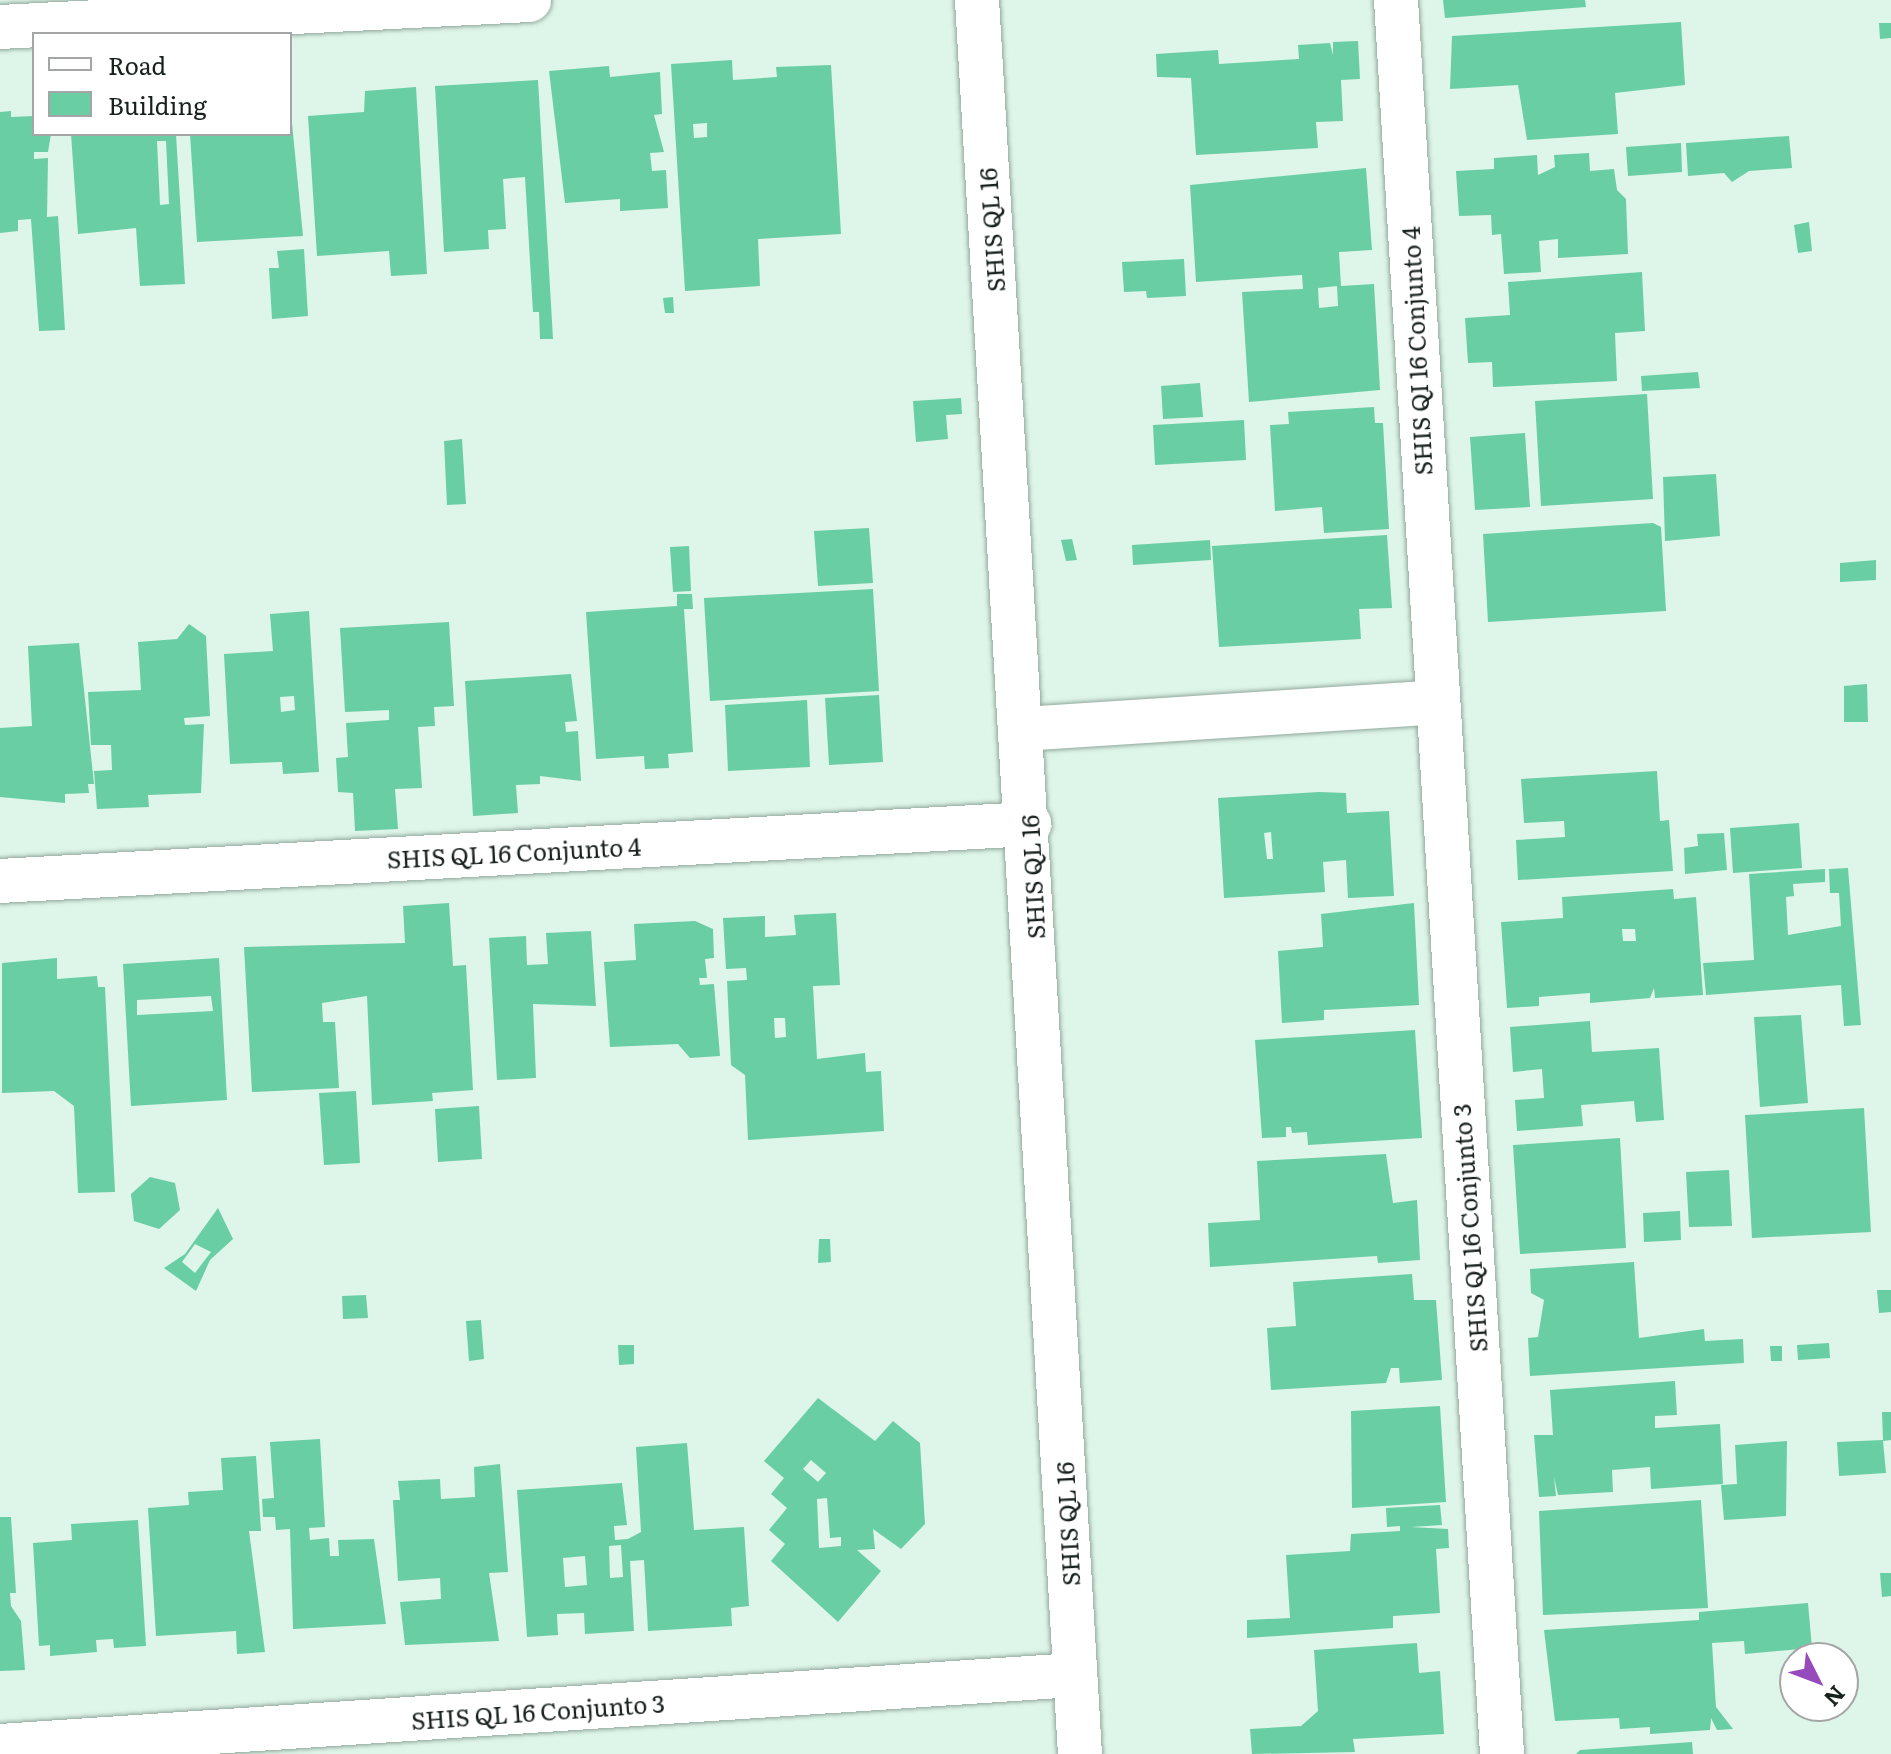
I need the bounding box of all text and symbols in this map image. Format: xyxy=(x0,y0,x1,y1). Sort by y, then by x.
legend xyxy=(32,32,292,136)
text: Road xyxy=(108,47,166,82)
text: Building xyxy=(108,87,207,122)
street label: SHIS QL 16 xyxy=(972,167,1010,293)
street label: SHIS QI 16 Conjunto 4 xyxy=(1395,226,1437,476)
street label: SHIS QL 16 xyxy=(1014,814,1050,940)
street label: SHIS QL 16 Conjunto 4 xyxy=(386,831,642,873)
street label: SHIS QI 16 Conjunto 3 xyxy=(1446,1103,1492,1353)
street label: SHIS QL 16 xyxy=(1049,1461,1085,1587)
north arrow xyxy=(1779,1642,1859,1722)
text: N xyxy=(1817,1679,1854,1715)
street label: SHIS QL 16 Conjunto 3 xyxy=(410,1688,666,1734)

